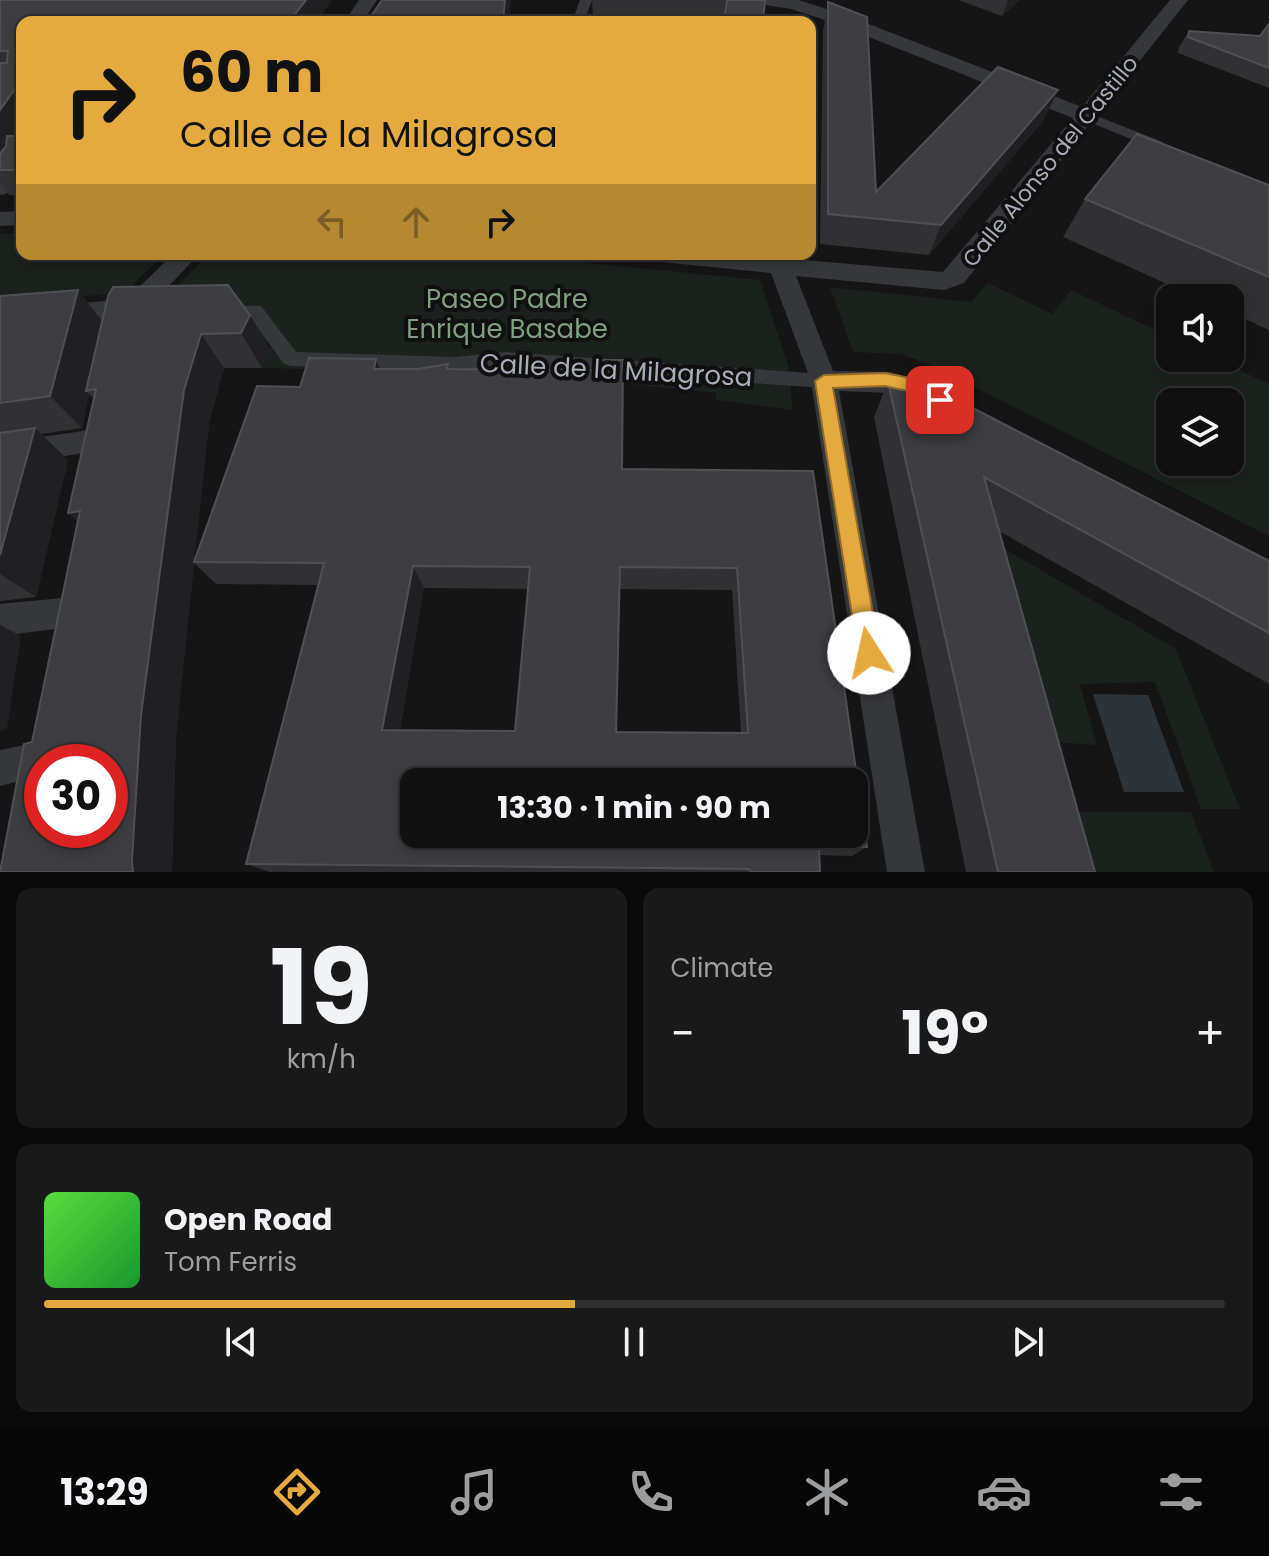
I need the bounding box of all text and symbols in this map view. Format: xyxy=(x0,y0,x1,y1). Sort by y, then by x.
text: 60 m xyxy=(180,33,323,112)
icon: right xyxy=(48,48,152,152)
street label: Calle Alonso del Castillo xyxy=(955,49,1145,273)
text: Calle de la Milagrosa xyxy=(180,109,558,160)
icon: left xyxy=(310,200,354,244)
icon: ahead xyxy=(394,200,438,244)
icon: right xyxy=(478,200,522,244)
park label: Paseo Padre Enrique Basabe xyxy=(406,281,608,347)
map controls xyxy=(1156,284,1244,476)
button: sound xyxy=(1156,284,1244,372)
street label: Calle de la Milagrosa xyxy=(479,345,753,395)
pin xyxy=(906,366,974,434)
icon: arrive xyxy=(918,378,962,422)
button: layers xyxy=(1156,388,1244,476)
position arrow xyxy=(827,611,911,695)
speed limit sign: 30 xyxy=(24,744,128,848)
text: 13:30 · 1 min · 90 m xyxy=(497,786,771,829)
text: 19 xyxy=(270,915,373,1060)
text: Climate xyxy=(671,950,773,986)
text: 19° xyxy=(901,991,988,1075)
text: − xyxy=(671,1003,695,1064)
text: + xyxy=(1195,1003,1225,1064)
text: km/h xyxy=(287,1041,356,1077)
text: Open Road xyxy=(164,1198,332,1241)
text: Tom Ferris xyxy=(164,1244,297,1280)
icon: previous xyxy=(219,1320,263,1364)
icon: pause xyxy=(612,1320,656,1364)
icon: next xyxy=(1006,1320,1050,1364)
icon: directions xyxy=(269,1464,325,1520)
icon: music xyxy=(446,1464,502,1520)
icon: phone xyxy=(623,1464,679,1520)
icon: climate xyxy=(799,1464,855,1520)
icon: car xyxy=(976,1464,1032,1520)
icon: filters xyxy=(1153,1464,1209,1520)
text: 13:29 xyxy=(60,1467,149,1518)

